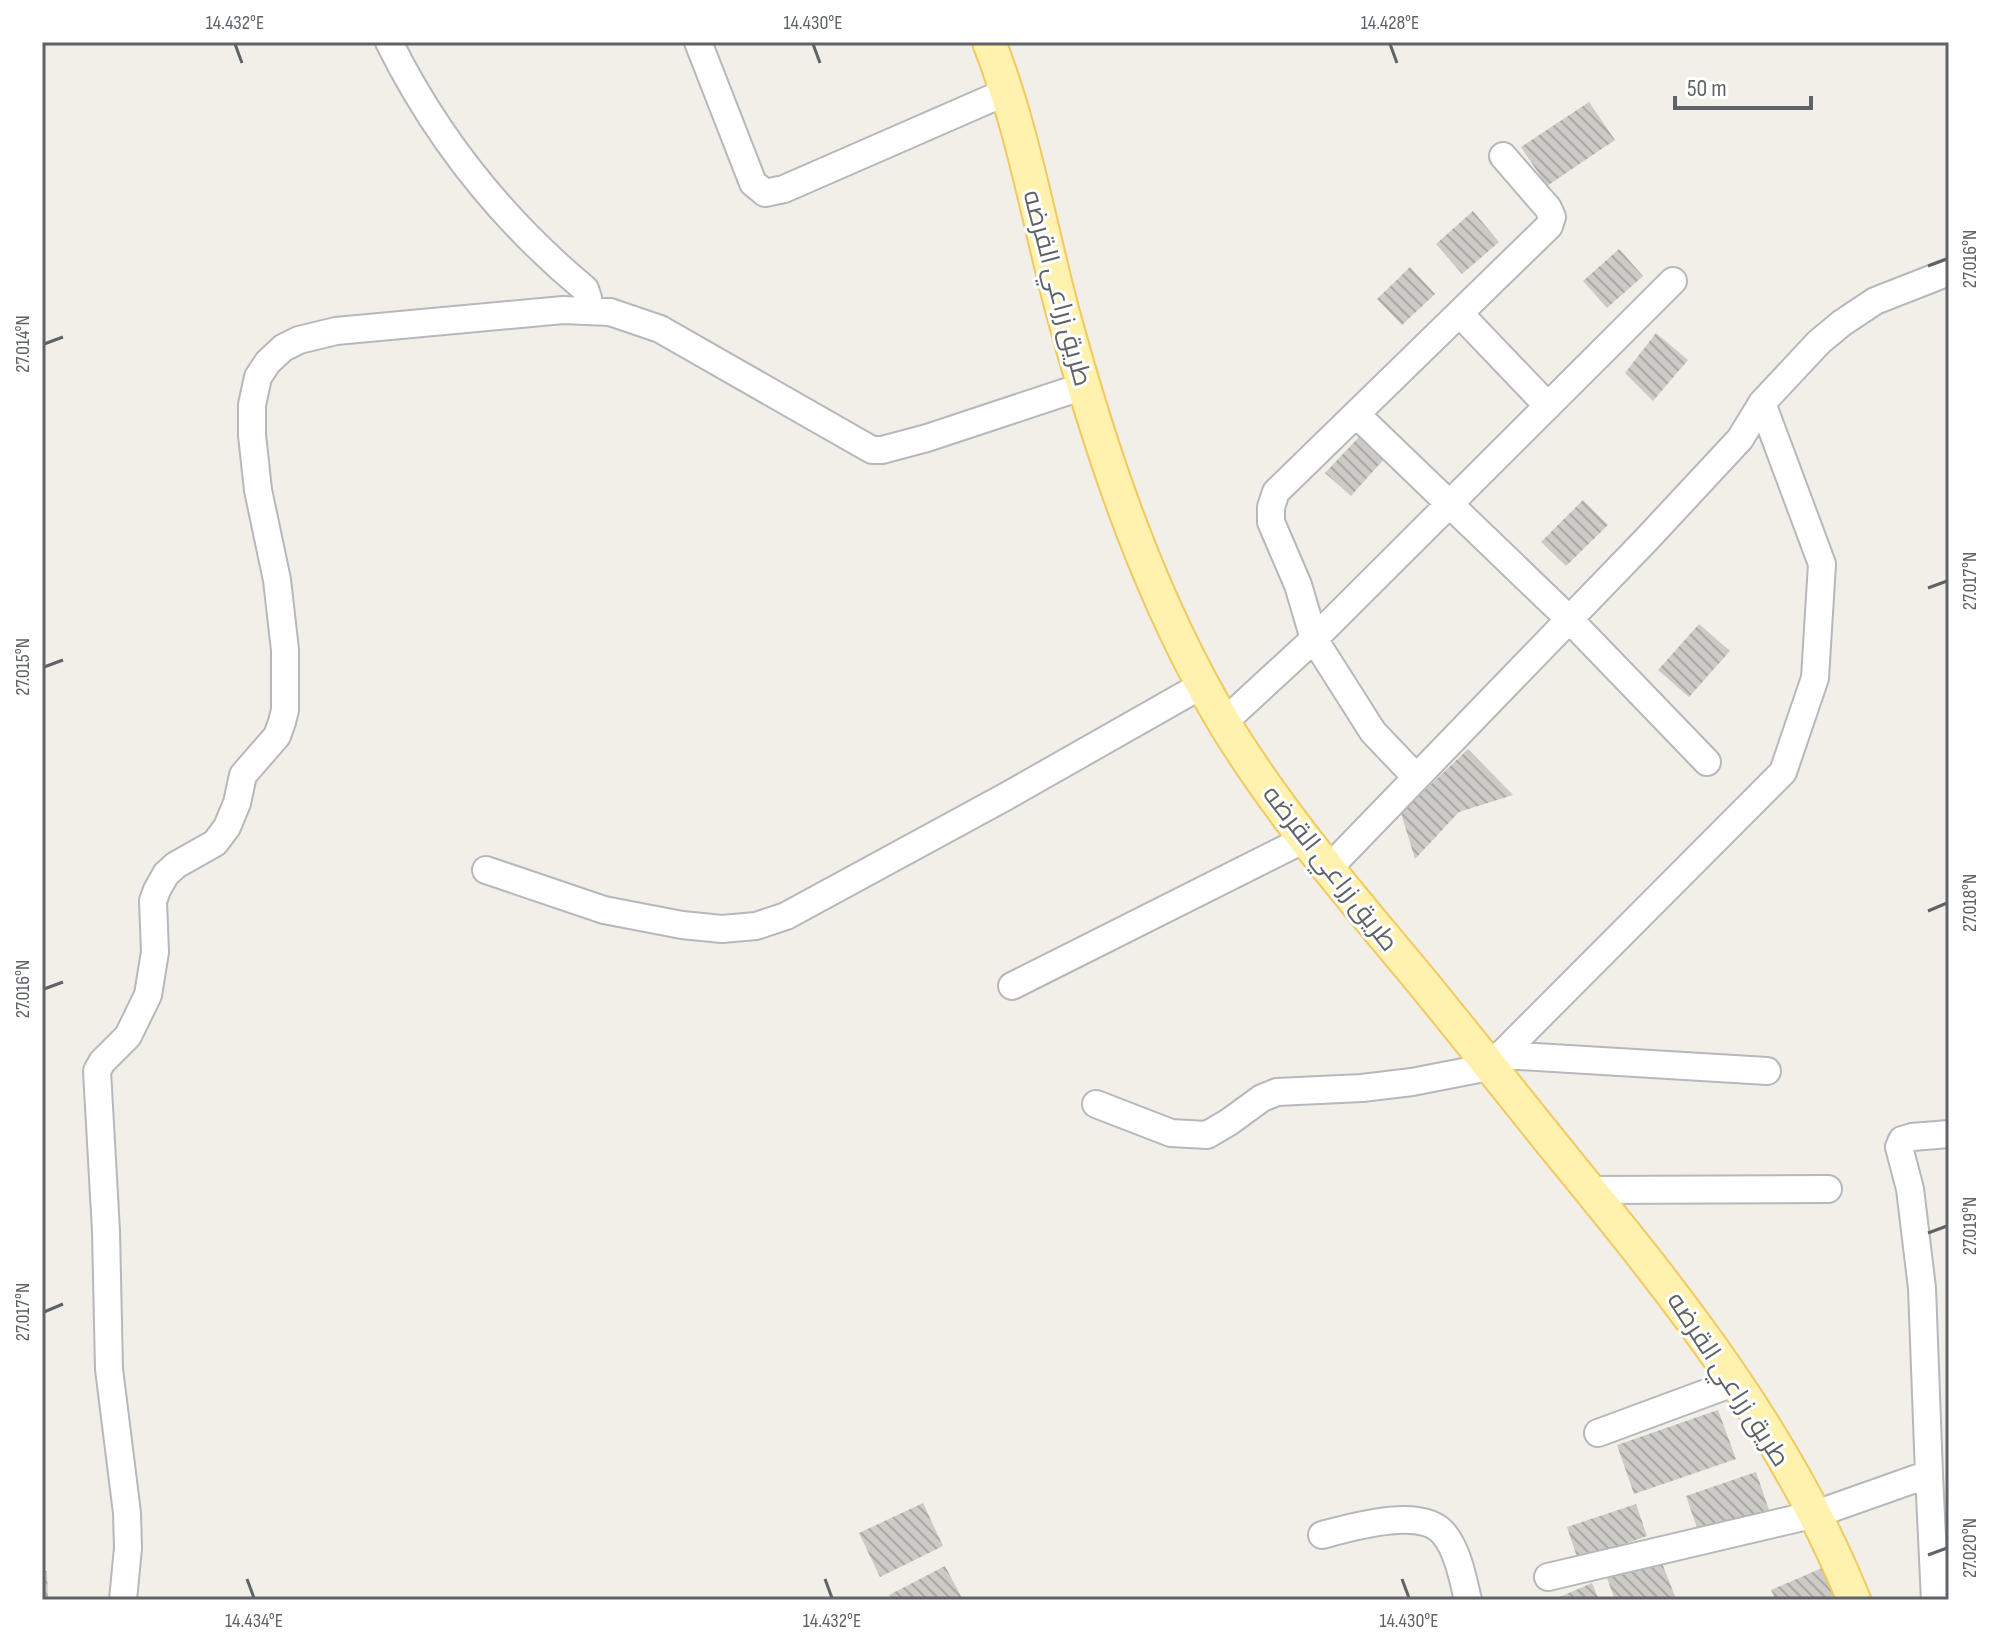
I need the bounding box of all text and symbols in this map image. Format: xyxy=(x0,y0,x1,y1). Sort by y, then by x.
text: 14.432°E xyxy=(206,11,264,35)
text: 14.430°E xyxy=(783,11,843,35)
text: 14.428°E xyxy=(1361,11,1419,35)
scale bar xyxy=(1675,60,1811,110)
text: 50 m xyxy=(1687,74,1727,103)
street label: طريق زراعي القرضه xyxy=(1012,187,1098,391)
text: 27.016°N xyxy=(1958,230,1982,288)
text: 27.014°N xyxy=(11,315,35,373)
text: 27.017°N xyxy=(1958,552,1982,610)
text: 27.015°N xyxy=(11,638,35,696)
street label: طريق زراعي القرضه xyxy=(1252,780,1404,960)
text: 27.018°N xyxy=(1958,874,1982,932)
text: 27.016°N xyxy=(11,960,35,1018)
text: 27.019°N xyxy=(1958,1197,1982,1255)
text: 27.017°N xyxy=(11,1283,35,1341)
street label: طريق زراعي القرضه xyxy=(1656,1287,1796,1475)
text: 27.020°N xyxy=(1958,1518,1982,1578)
text: 14.434°E xyxy=(225,1609,283,1633)
text: 14.432°E xyxy=(803,1609,861,1633)
text: 14.430°E xyxy=(1379,1609,1439,1633)

